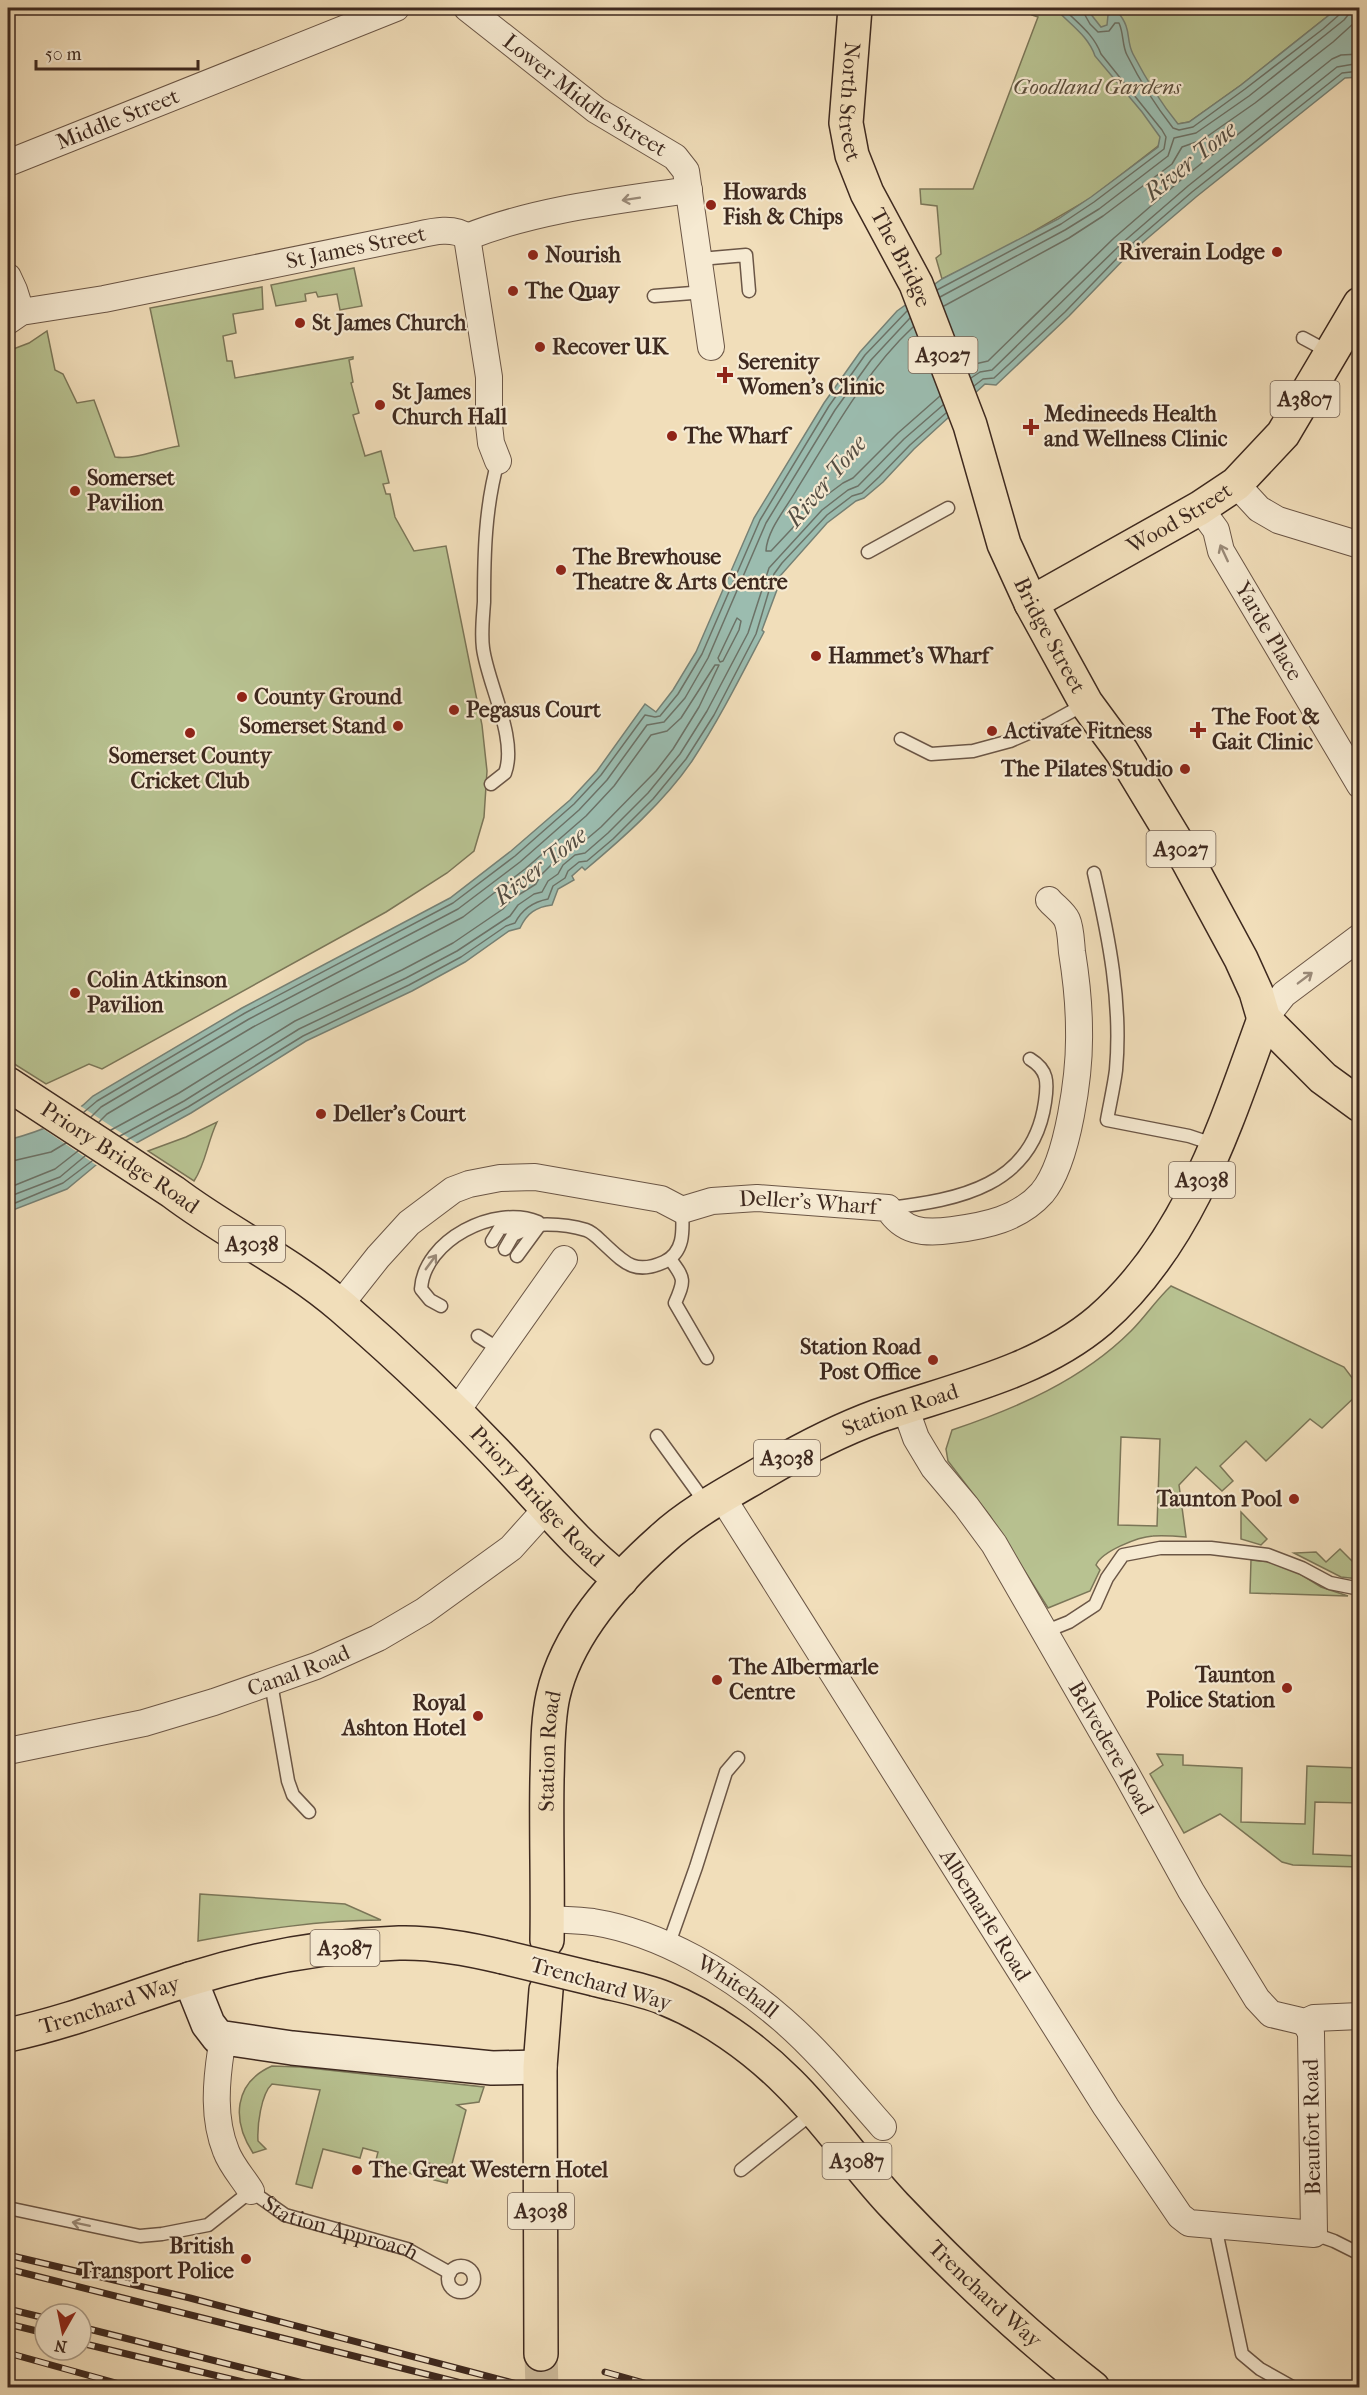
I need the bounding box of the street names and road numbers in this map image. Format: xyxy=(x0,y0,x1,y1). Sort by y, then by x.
street label: Lower Middle Street xyxy=(498,28,672,162)
street label: North Street xyxy=(833,41,866,165)
street label: Middle Street xyxy=(52,83,183,155)
street label: The Bridge xyxy=(865,204,937,311)
street label: St James Street xyxy=(284,221,428,275)
road number: A3027 xyxy=(908,337,978,373)
road number: A3807 xyxy=(1270,381,1340,417)
street label: Wood Street xyxy=(1122,477,1237,560)
street label: Bridge Street xyxy=(1008,573,1091,698)
street label: Yarde Place xyxy=(1229,576,1308,685)
road number: A3027 xyxy=(1146,831,1216,867)
street label: Priory Bridge Road xyxy=(36,1096,205,1220)
road number: A3038 xyxy=(1169,1162,1235,1198)
street label: Deller's Wharf xyxy=(738,1185,882,1220)
road number: A3038 xyxy=(219,1226,285,1262)
street label: Station Road xyxy=(838,1378,963,1442)
street label: Priory Bridge Road xyxy=(464,1421,610,1573)
road number: A3038 xyxy=(754,1440,820,1476)
street label: Canal Road xyxy=(244,1639,355,1702)
street label: Belvedere Road xyxy=(1063,1677,1160,1820)
street label: Station Road xyxy=(534,1687,567,1812)
street label: Albemarle Road xyxy=(933,1843,1037,1987)
road number: A3087 xyxy=(310,1930,380,1966)
street label: Whitehall xyxy=(691,1949,784,2024)
street label: Trenchard Way xyxy=(527,1951,676,2017)
street label: Trenchard Way xyxy=(37,1970,184,2040)
street label: Beaufort Road xyxy=(1298,2057,1326,2196)
road number: A3087 xyxy=(822,2143,892,2179)
street label: Station Approach xyxy=(257,2190,424,2266)
road number: A3038 xyxy=(508,2193,574,2229)
street label: Trenchard Way xyxy=(923,2235,1048,2354)

